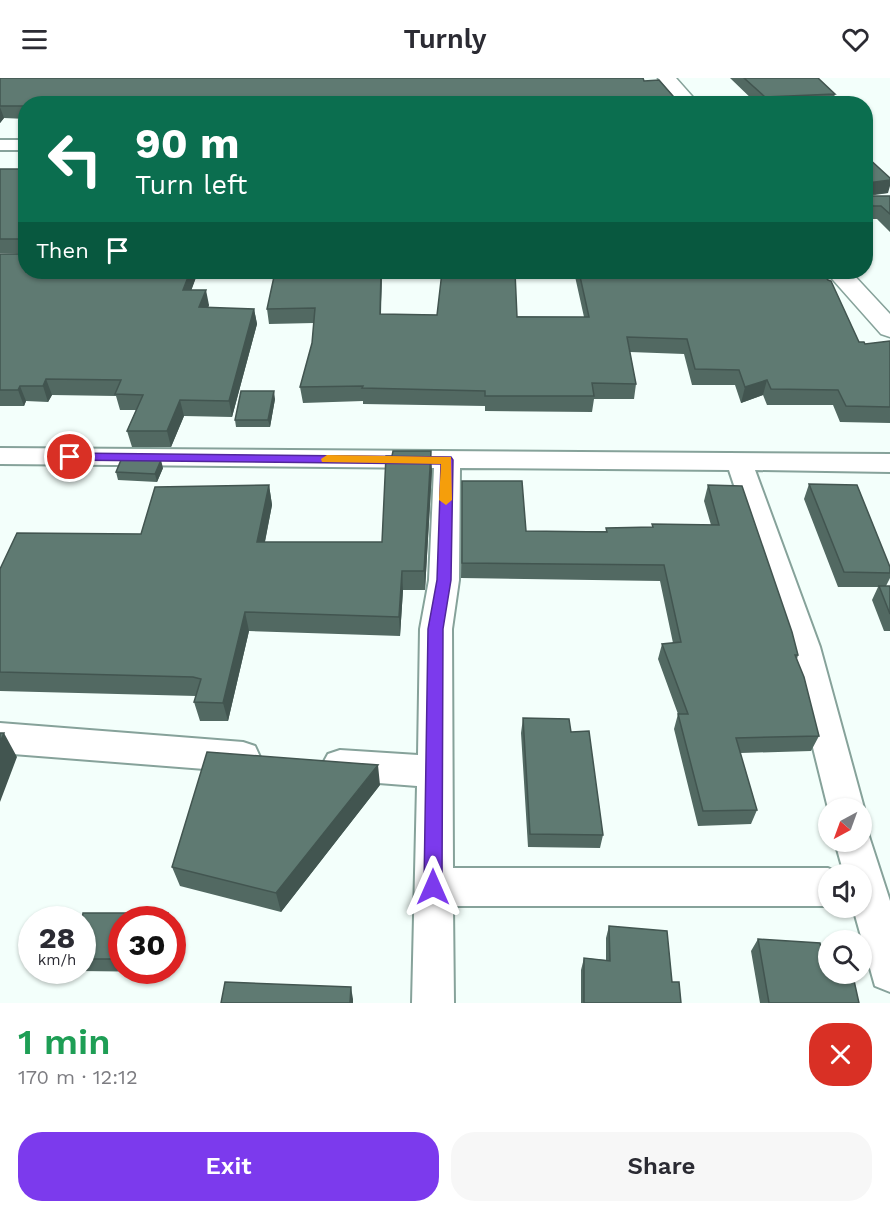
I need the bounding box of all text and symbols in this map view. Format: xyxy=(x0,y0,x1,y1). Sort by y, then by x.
icon: menu xyxy=(18,23,51,56)
text: Turnly xyxy=(403,23,487,55)
icon: heart xyxy=(839,23,872,56)
text: 90 m xyxy=(135,119,239,168)
icon: left xyxy=(36,120,114,198)
text: Turn left xyxy=(135,169,247,201)
icon: arrive xyxy=(101,234,134,267)
text: Then xyxy=(36,238,89,263)
pin xyxy=(44,431,95,482)
icon: arrive xyxy=(53,440,86,473)
north arrow xyxy=(818,798,872,852)
map controls xyxy=(818,798,872,984)
position arrow xyxy=(401,855,465,919)
button: sound xyxy=(818,864,872,918)
speed limit sign: 30 xyxy=(108,906,186,984)
text: 28 xyxy=(39,920,75,955)
button: search xyxy=(818,930,872,984)
text: km/h xyxy=(38,951,76,969)
text: 1 min xyxy=(18,1021,110,1063)
button: close xyxy=(809,1023,872,1086)
text: 170 m · 12:12 xyxy=(18,1065,138,1089)
button: Exit xyxy=(18,1132,439,1201)
button: Share xyxy=(451,1132,872,1201)

